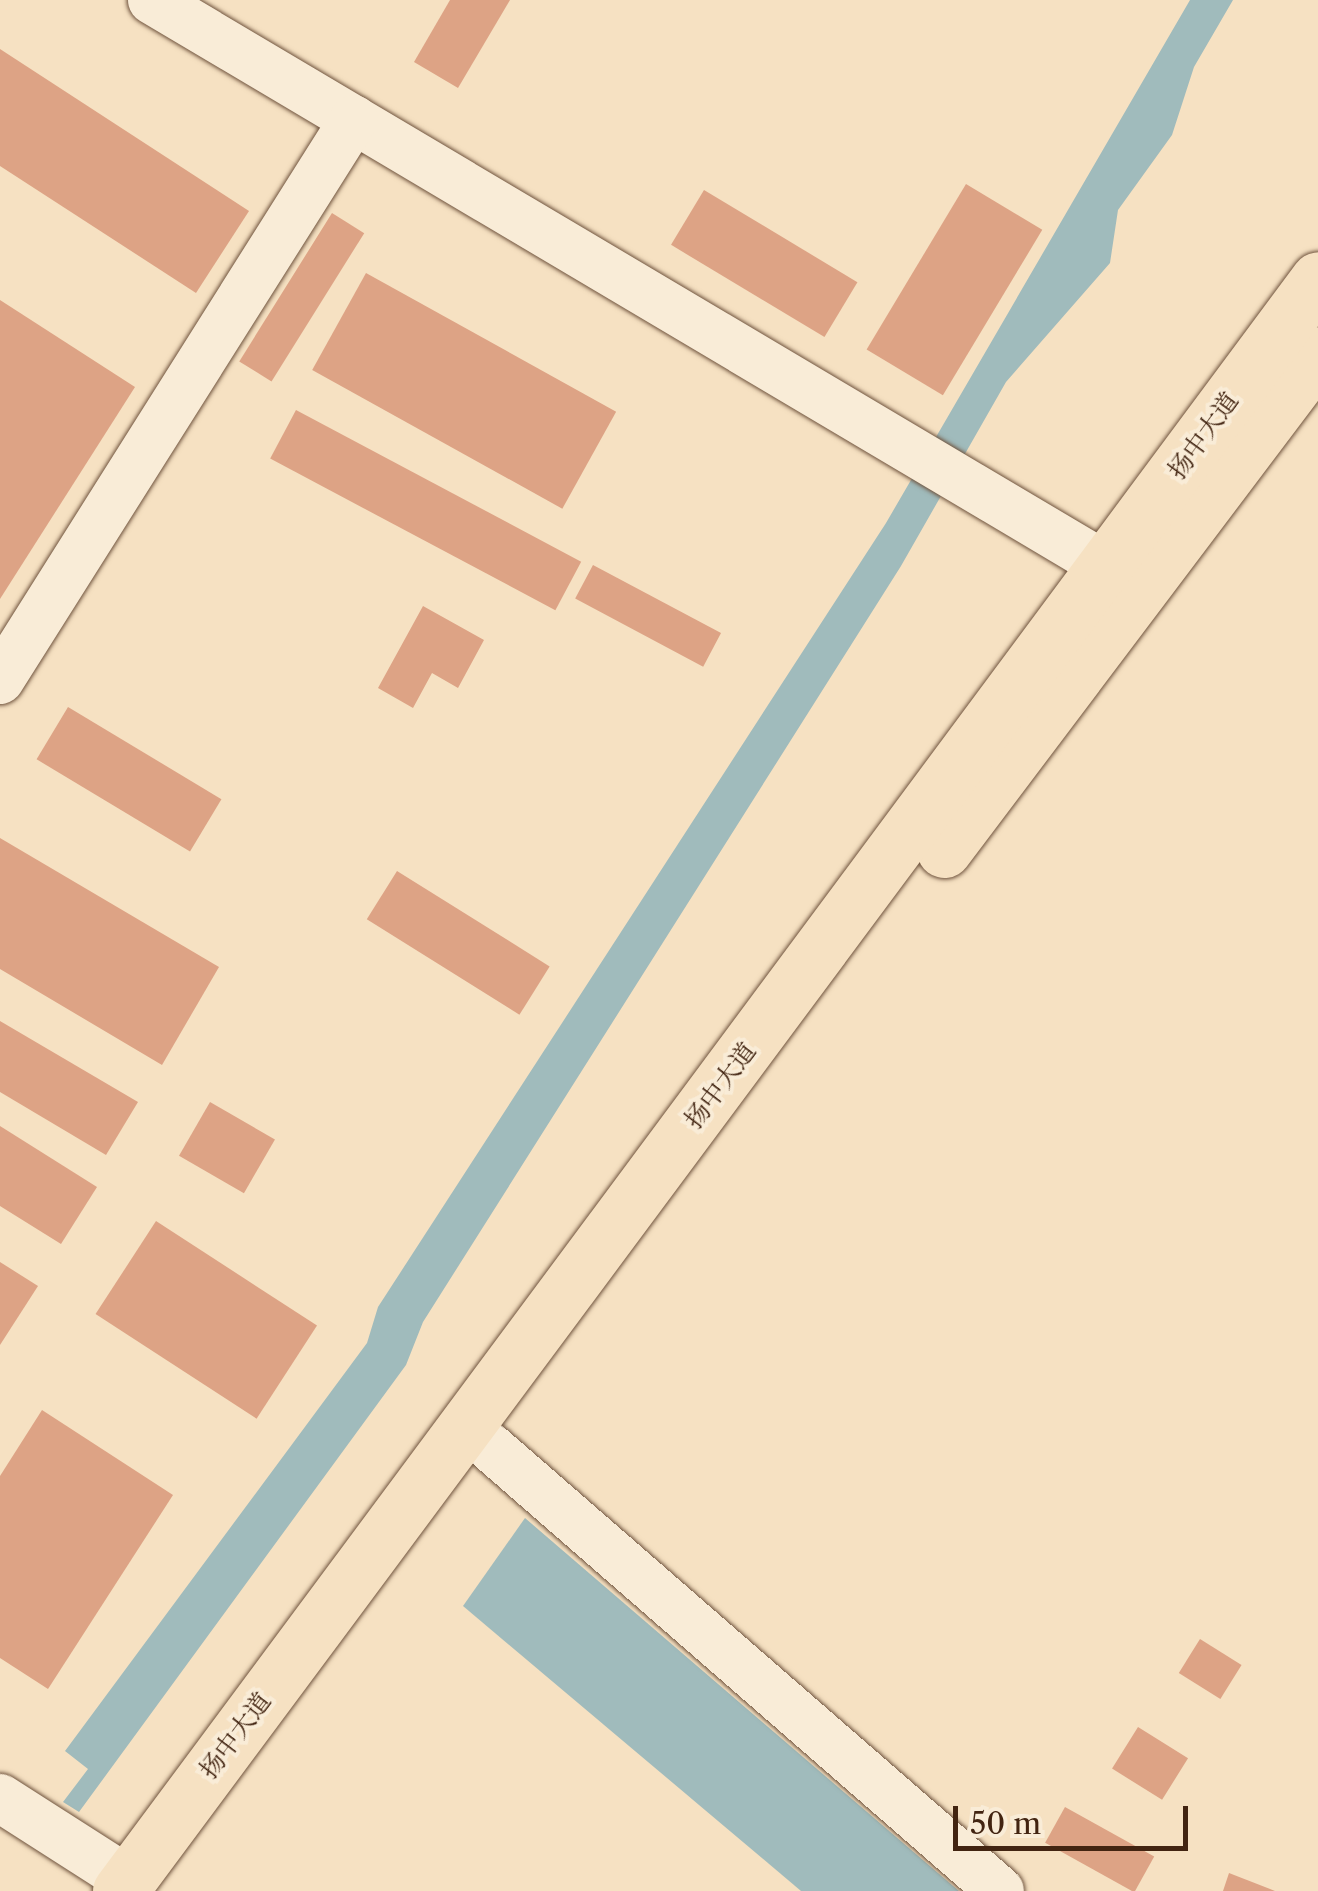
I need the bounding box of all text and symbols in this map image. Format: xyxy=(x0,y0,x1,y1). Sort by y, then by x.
street label: 扬中大道 xyxy=(1162,387,1246,485)
street label: 扬中大道 xyxy=(679,1037,763,1135)
street label: 扬中大道 xyxy=(194,1687,278,1785)
scale bar xyxy=(958,1786,1193,1848)
text: 50 m xyxy=(970,1805,1041,1842)

